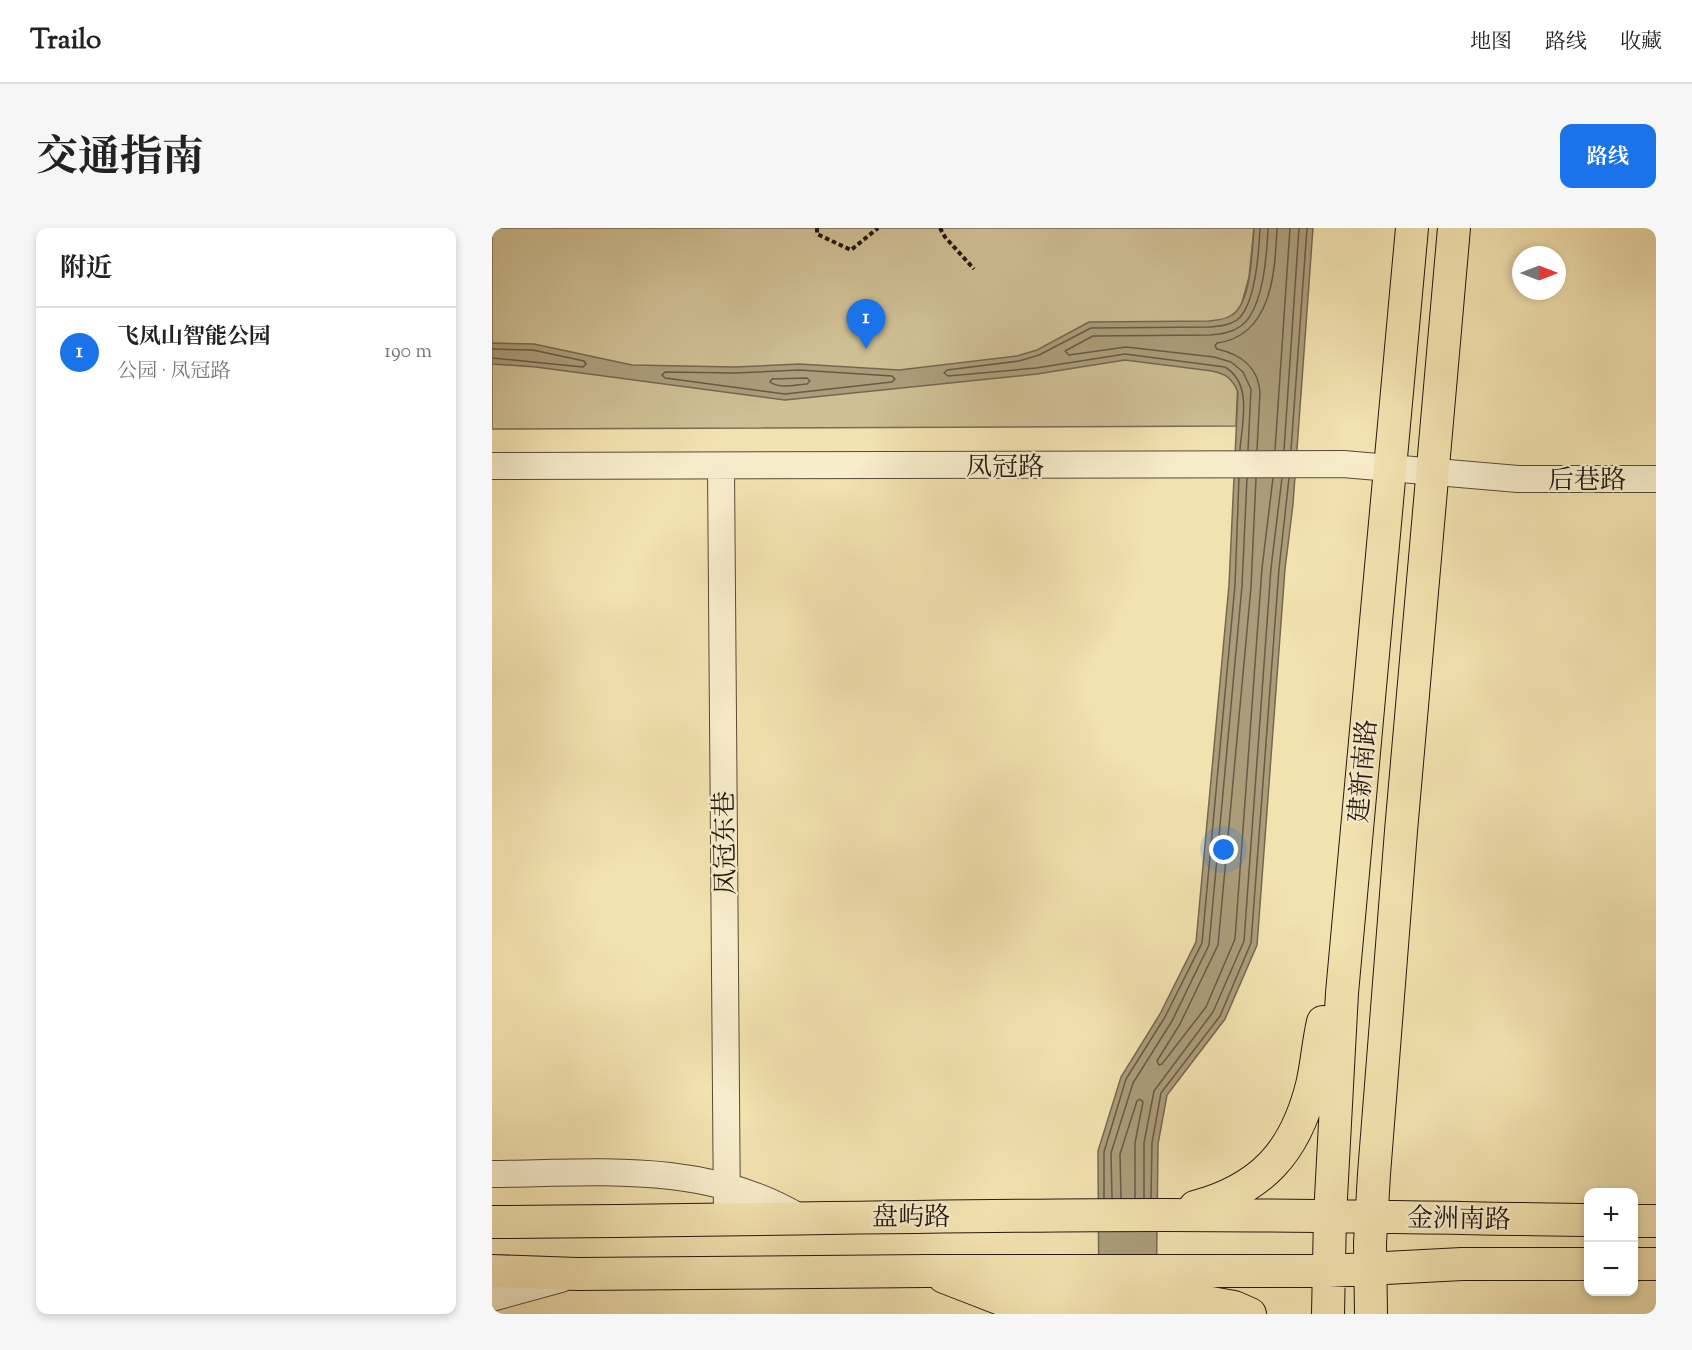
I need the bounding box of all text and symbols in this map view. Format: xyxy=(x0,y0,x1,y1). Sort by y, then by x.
text: Trailo xyxy=(30,21,101,61)
text: 地图 xyxy=(1470,28,1512,58)
text: 路线 xyxy=(1545,28,1587,58)
text: 收藏 xyxy=(1620,28,1662,58)
button: 路线 xyxy=(1560,124,1656,188)
text: 交通指南 xyxy=(36,130,204,190)
north arrow xyxy=(1512,246,1566,300)
text: 附近 xyxy=(60,251,112,288)
pin: 1 xyxy=(846,300,886,349)
text: 飞凤山智能公园 xyxy=(117,322,271,354)
text: 1 xyxy=(76,338,83,367)
text: 190 m xyxy=(384,338,432,367)
text: 公园 · 凤冠路 xyxy=(117,358,231,387)
street label: 凤冠路 xyxy=(966,450,1044,487)
street label: 后巷路 xyxy=(1548,463,1626,500)
street label: 建新南路 xyxy=(1342,718,1387,825)
street label: 凤冠东巷 xyxy=(707,791,746,895)
your location xyxy=(1209,835,1238,864)
map controls xyxy=(1584,1188,1638,1296)
button: + xyxy=(1584,1188,1638,1242)
street label: 盘屿路 xyxy=(872,1200,950,1237)
street label: 金洲南路 xyxy=(1407,1201,1511,1240)
button: − xyxy=(1584,1242,1638,1296)

